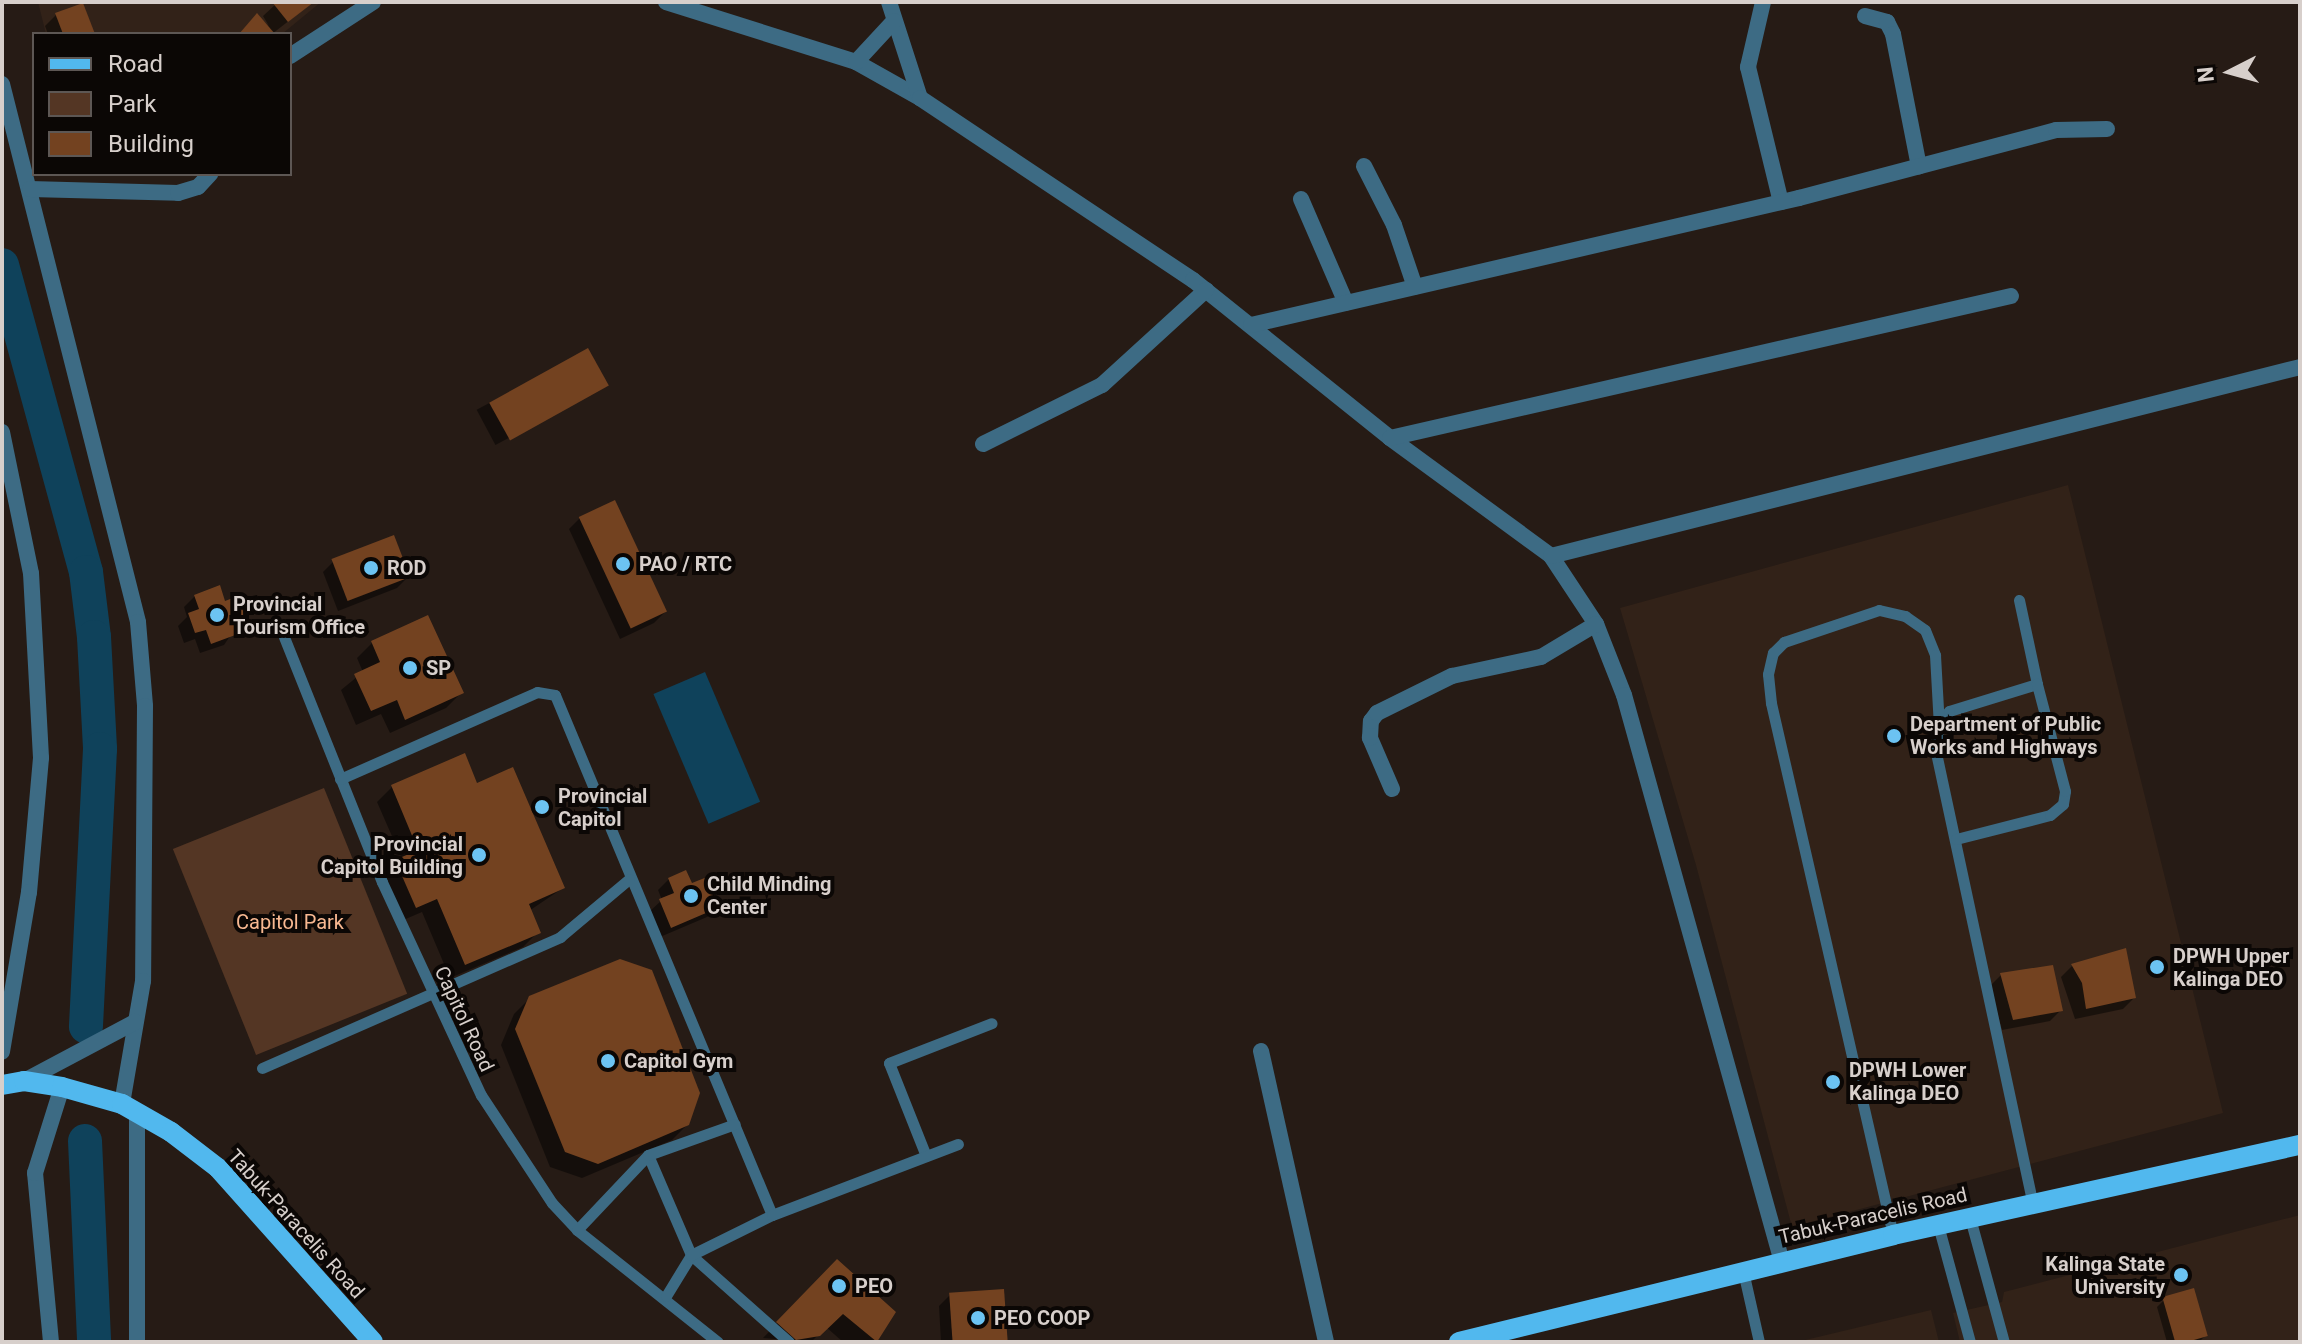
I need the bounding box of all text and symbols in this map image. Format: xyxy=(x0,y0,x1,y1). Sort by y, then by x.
legend xyxy=(32,32,292,176)
north arrow xyxy=(2190,32,2270,112)
text: Road xyxy=(108,50,163,78)
text: N xyxy=(2192,66,2219,84)
text: Park xyxy=(108,90,156,118)
text: Building xyxy=(108,130,194,158)
place label: PAO / RTC xyxy=(639,552,732,576)
marker: PAO / RTC xyxy=(614,555,632,573)
place label: ROD xyxy=(387,556,427,580)
marker: ROD xyxy=(362,559,380,577)
place label: Provincial Tourism Office xyxy=(233,592,365,639)
marker: Provincial Tourism Office xyxy=(208,606,226,624)
place label: SP xyxy=(426,656,451,680)
marker: SP xyxy=(401,659,419,677)
place label: Department of Public Works and Highways xyxy=(1910,712,2101,759)
marker: Department of Public Works and Highways xyxy=(1885,727,1903,745)
place label: Provincial Capitol xyxy=(558,784,647,831)
marker: Provincial Capitol xyxy=(533,798,551,816)
place label: Provincial Capitol Building xyxy=(321,832,463,879)
marker: Provincial Capitol Building xyxy=(470,846,488,864)
place label: Child Minding Center xyxy=(707,872,831,919)
marker: Child Minding Center xyxy=(682,887,700,905)
park label: Capitol Park xyxy=(236,910,344,934)
place label: DPWH Upper Kalinga DEO xyxy=(2173,944,2289,991)
marker: DPWH Upper Kalinga DEO xyxy=(2148,958,2166,976)
street label: Capitol Road xyxy=(429,963,499,1075)
place label: Capitol Gym xyxy=(624,1049,733,1073)
marker: Capitol Gym xyxy=(599,1052,617,1070)
place label: DPWH Lower Kalinga DEO xyxy=(1849,1058,1966,1105)
marker: DPWH Lower Kalinga DEO xyxy=(1824,1073,1842,1091)
street label: Tabuk-Paracelis Road xyxy=(223,1145,369,1303)
street label: Tabuk-Paracelis Road xyxy=(1777,1183,1969,1249)
place label: Kalinga State University xyxy=(2045,1252,2165,1299)
marker: Kalinga State University xyxy=(2172,1266,2190,1284)
place label: PEO xyxy=(855,1274,893,1298)
marker: PEO xyxy=(830,1277,848,1295)
place label: PEO COOP xyxy=(994,1306,1090,1330)
marker: PEO COOP xyxy=(969,1309,987,1327)

